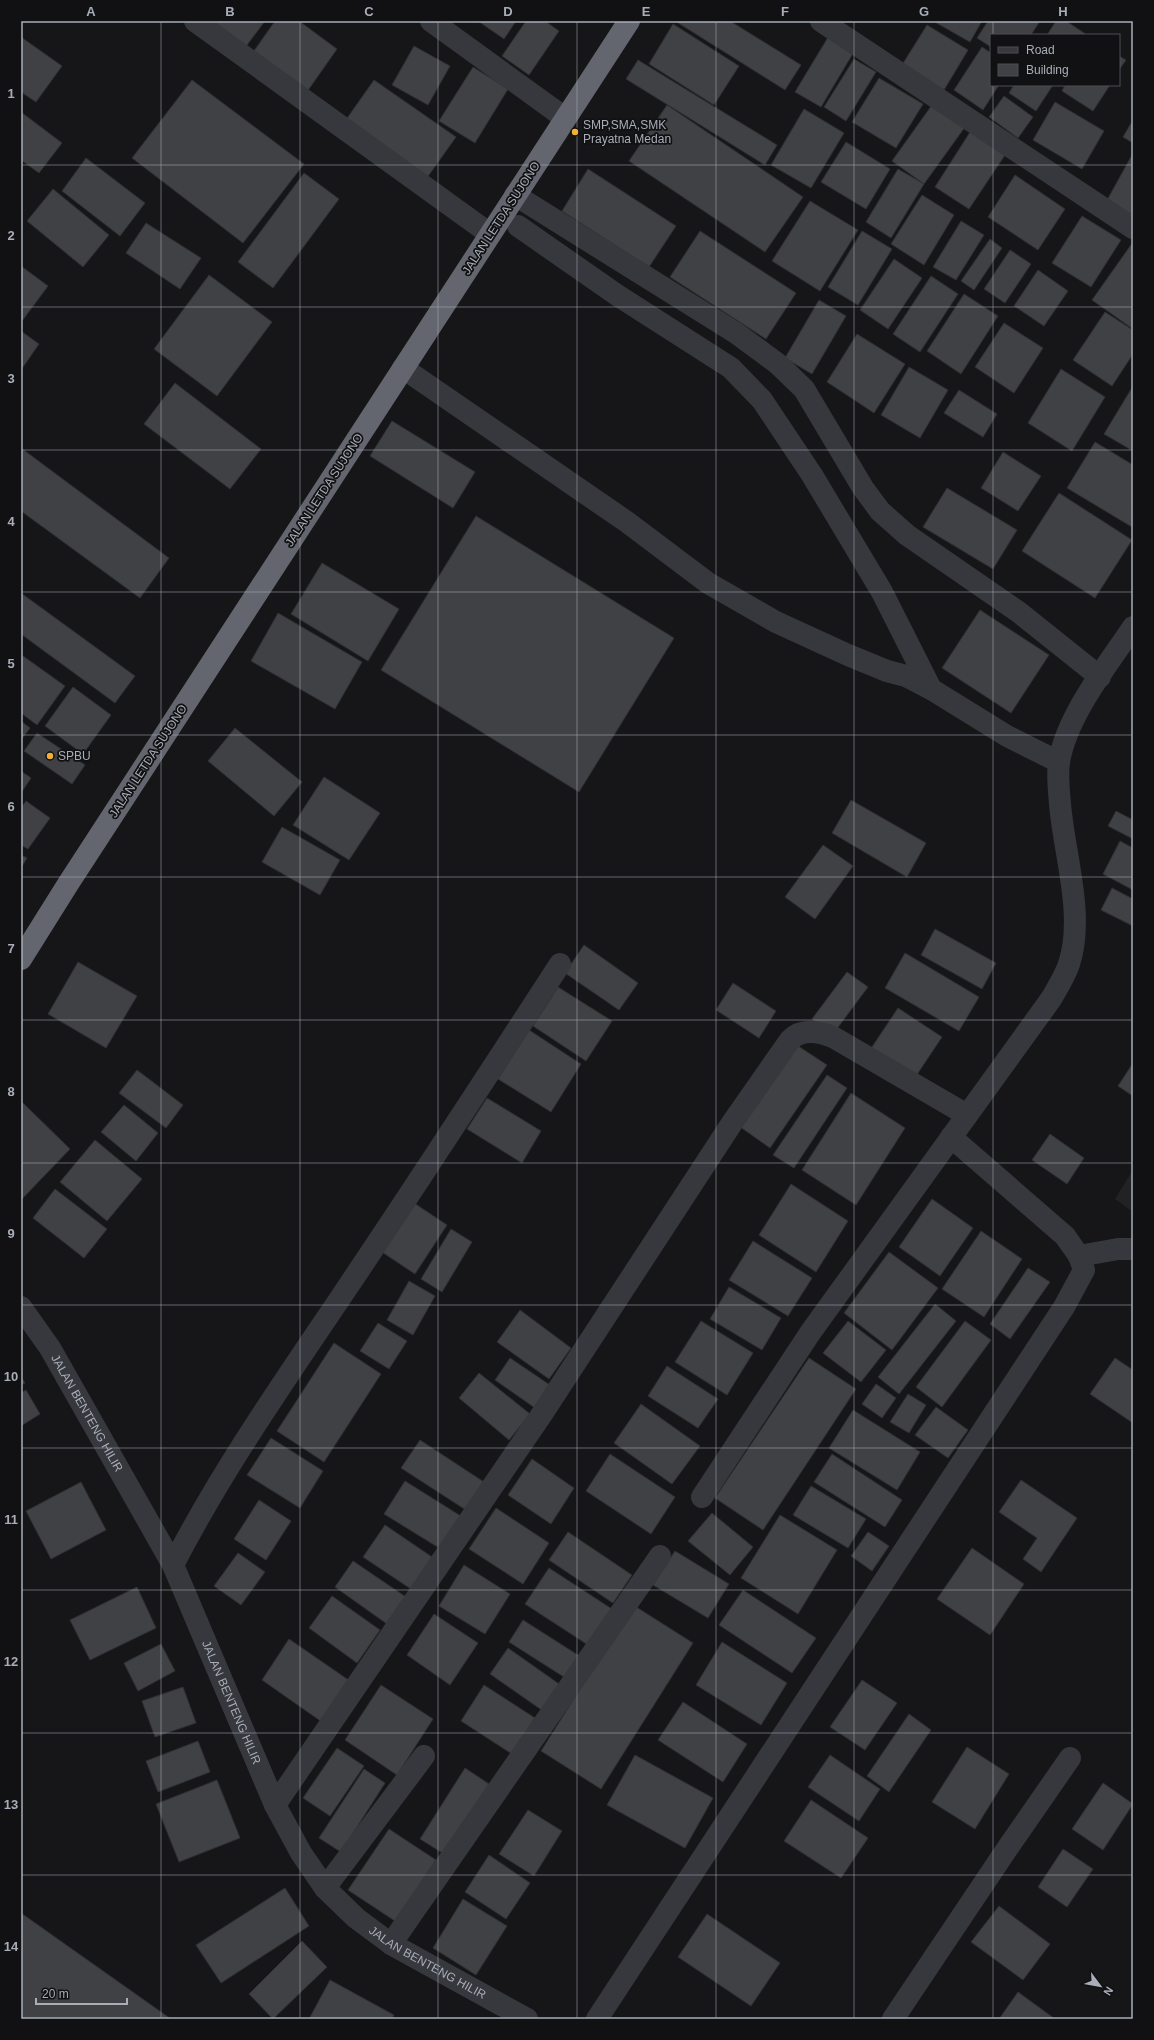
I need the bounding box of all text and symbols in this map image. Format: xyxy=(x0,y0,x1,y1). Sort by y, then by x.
text: A xyxy=(86,4,96,19)
text: B xyxy=(225,4,235,19)
text: C xyxy=(364,4,374,19)
text: D xyxy=(503,4,513,19)
text: E xyxy=(642,4,651,19)
text: F xyxy=(781,4,789,19)
text: G xyxy=(919,4,929,19)
text: H xyxy=(1058,4,1068,19)
legend xyxy=(990,34,1120,86)
text: Road xyxy=(1026,43,1055,57)
text: Building xyxy=(1026,63,1069,77)
text: 1 xyxy=(7,86,15,101)
place label: SMP,SMA,SMK Prayatna Medan xyxy=(583,118,671,146)
marker: SMP,SMA,SMK Prayatna Medan xyxy=(570,127,580,137)
street label: JALAN LETDA SUJONO xyxy=(459,159,543,277)
text: 2 xyxy=(7,228,15,243)
text: 3 xyxy=(7,371,15,386)
street label: JALAN LETDA SUJONO xyxy=(282,431,366,549)
text: 4 xyxy=(7,514,15,529)
text: 5 xyxy=(7,656,15,671)
street label: JALAN LETDA SUJONO xyxy=(106,702,190,820)
place label: SPBU xyxy=(58,749,91,763)
marker: SPBU xyxy=(45,751,55,761)
text: 6 xyxy=(7,799,15,814)
text: 7 xyxy=(7,941,15,956)
text: 8 xyxy=(7,1084,15,1099)
text: 9 xyxy=(7,1226,15,1241)
street label: JALAN BENTENG HILIR xyxy=(48,1352,126,1475)
text: 10 xyxy=(4,1369,18,1384)
text: 11 xyxy=(4,1512,18,1527)
street label: JALAN BENTENG HILIR xyxy=(199,1639,264,1767)
text: 12 xyxy=(4,1654,18,1669)
text: 13 xyxy=(4,1797,18,1812)
street label: JALAN BENTENG HILIR xyxy=(366,1923,489,2002)
text: 14 xyxy=(4,1939,19,1954)
north arrow xyxy=(1080,1966,1120,2006)
scale bar xyxy=(36,1980,127,2006)
text: N xyxy=(1101,1985,1116,1998)
text: 20 m xyxy=(42,1987,69,2001)

